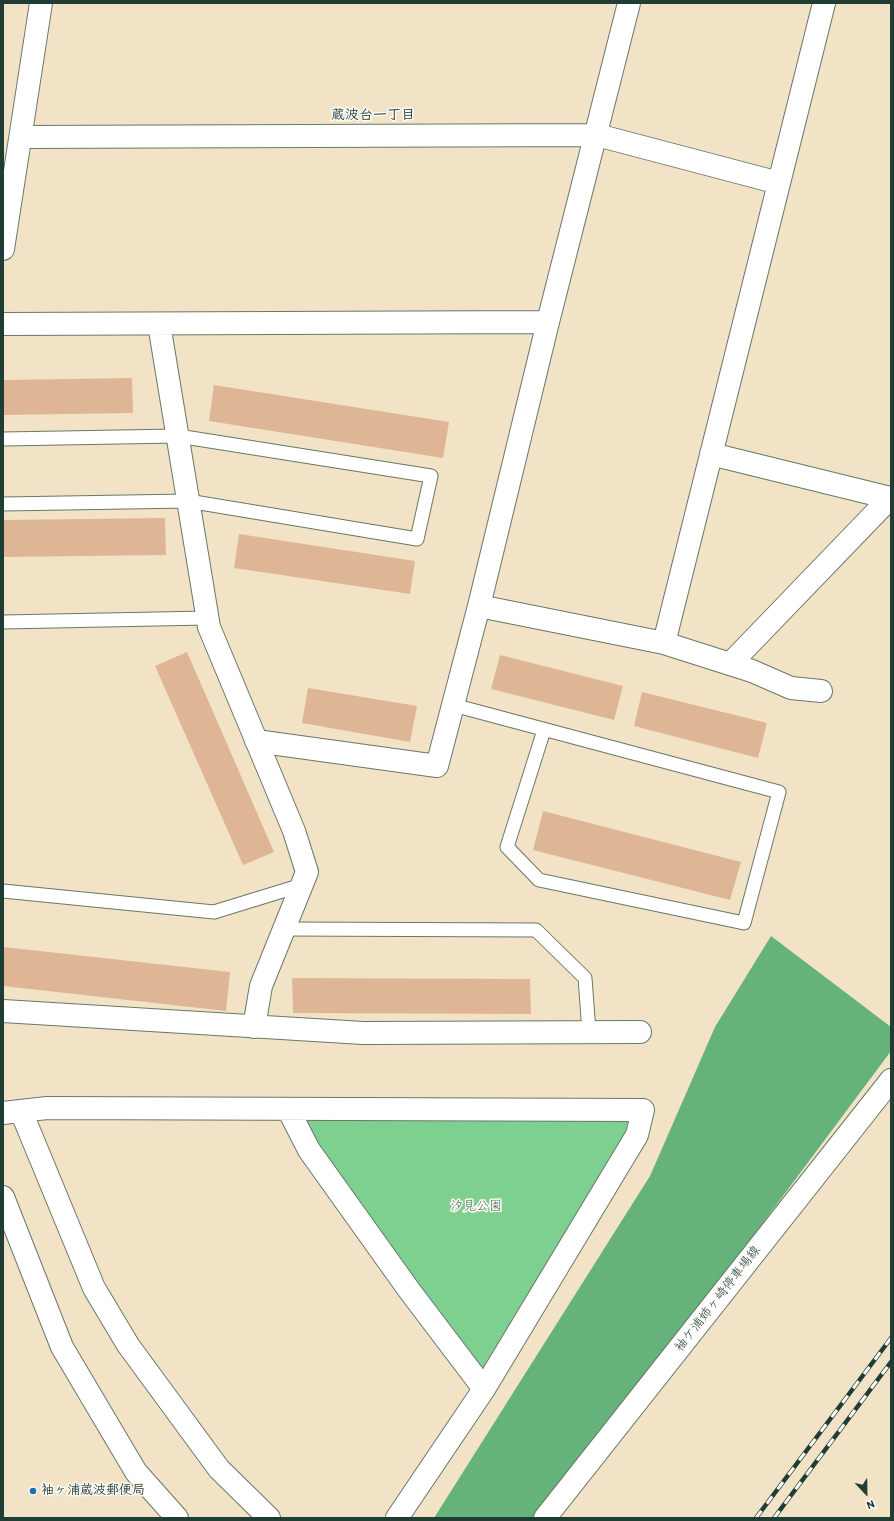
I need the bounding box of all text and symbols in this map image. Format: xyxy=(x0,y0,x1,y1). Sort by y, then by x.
district label: 蔵波台一丁目 xyxy=(331,107,415,123)
park label: 汐見公園 xyxy=(450,1199,502,1215)
street label: 袖ケ浦姉ヶ崎停車場線 xyxy=(672,1243,764,1355)
north arrow xyxy=(846,1473,886,1513)
place label: 袖ヶ浦蔵波郵便局 xyxy=(41,1483,145,1499)
marker: 袖ヶ浦蔵波郵便局 xyxy=(28,1486,38,1496)
text: N xyxy=(865,1497,877,1512)

